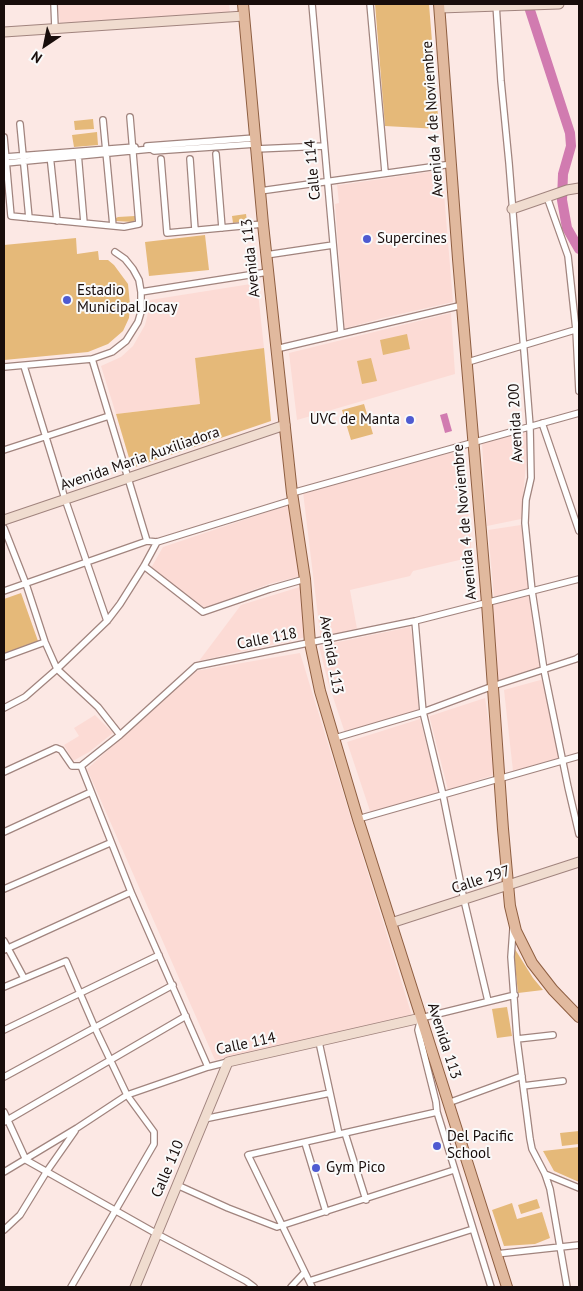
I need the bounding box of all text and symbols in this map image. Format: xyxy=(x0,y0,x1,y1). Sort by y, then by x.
north arrow xyxy=(20,20,70,70)
street label: Avenida 4 de Noviembre xyxy=(419,40,447,198)
text: N xyxy=(28,47,45,67)
street label: Calle 114 xyxy=(301,139,325,201)
street label: Avenida 113 xyxy=(238,218,264,298)
place label: Supercines xyxy=(377,230,447,248)
marker: Supercines xyxy=(361,233,373,245)
place label: Estadio Municipal Jocay xyxy=(77,282,177,317)
marker: Estadio Municipal Jocay xyxy=(61,294,73,306)
street label: Avenida 200 xyxy=(505,383,527,463)
place label: UVC de Manta xyxy=(310,411,400,429)
marker: UVC de Manta xyxy=(404,414,416,426)
street label: Avenida Maria Auxiliadora xyxy=(58,423,222,495)
street label: Avenida 4 de Noviembre xyxy=(449,443,481,601)
street label: Avenida 113 xyxy=(315,614,347,696)
street label: Calle 118 xyxy=(236,624,298,654)
street label: Calle 297 xyxy=(449,862,513,898)
street label: Avenida 113 xyxy=(423,1001,465,1081)
street label: Calle 114 xyxy=(214,1029,278,1059)
place label: Del Pacific School xyxy=(447,1128,514,1163)
street label: Calle 110 xyxy=(148,1138,188,1200)
marker: Del Pacific School xyxy=(431,1140,443,1152)
place label: Gym Pico xyxy=(326,1159,385,1177)
marker: Gym Pico xyxy=(310,1162,322,1174)

